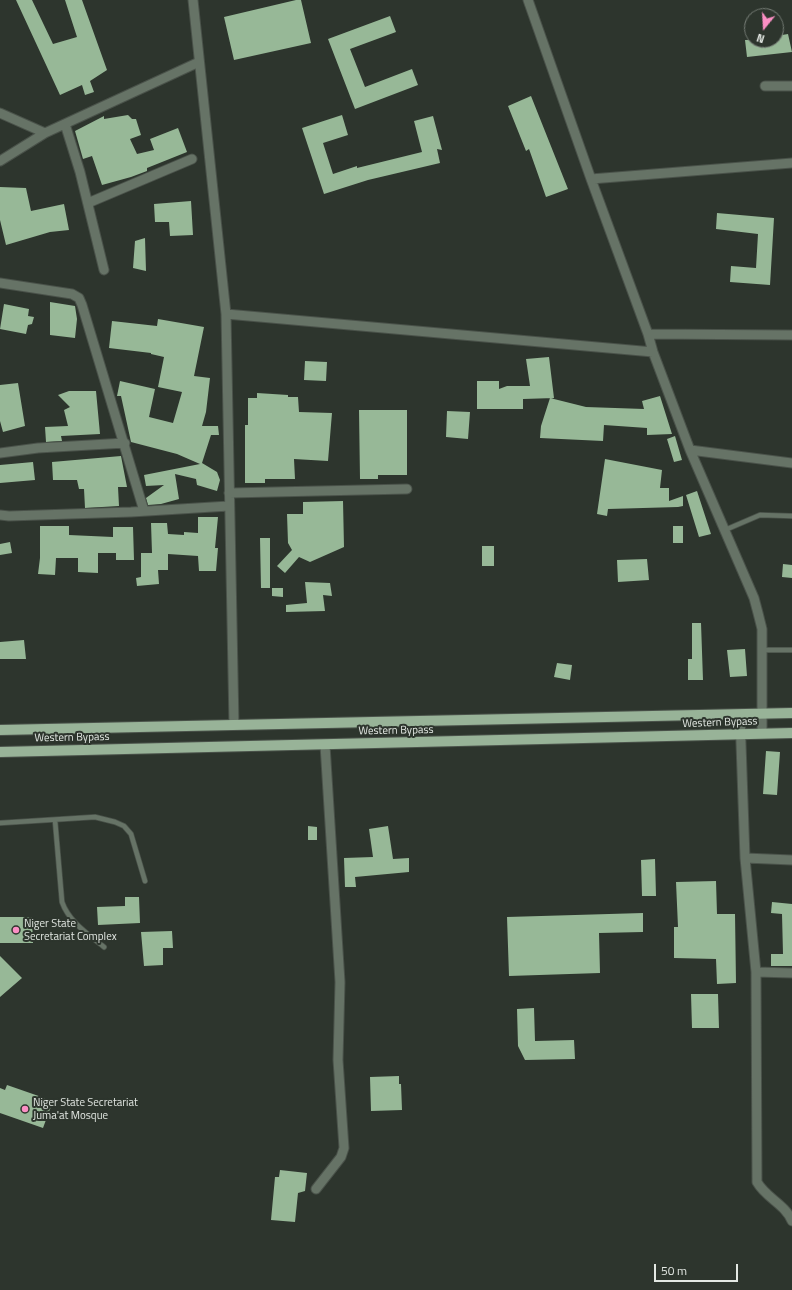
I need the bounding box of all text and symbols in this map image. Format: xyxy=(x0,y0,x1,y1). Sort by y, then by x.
north arrow xyxy=(744,8,784,48)
text: N xyxy=(755,30,767,47)
street label: Western Bypass xyxy=(682,715,758,731)
street label: Western Bypass xyxy=(358,724,434,738)
street label: Western Bypass xyxy=(34,731,110,745)
place label: Niger State Secretariat Complex xyxy=(24,917,117,943)
marker: Niger State Secretariat Complex xyxy=(11,925,21,935)
place label: Niger State Secretariat Juma'at Mosque xyxy=(33,1096,138,1122)
marker: Niger State Secretariat Juma'at Mosque xyxy=(20,1104,30,1114)
scale bar xyxy=(656,1256,740,1282)
text: 50 m xyxy=(661,1261,687,1280)

